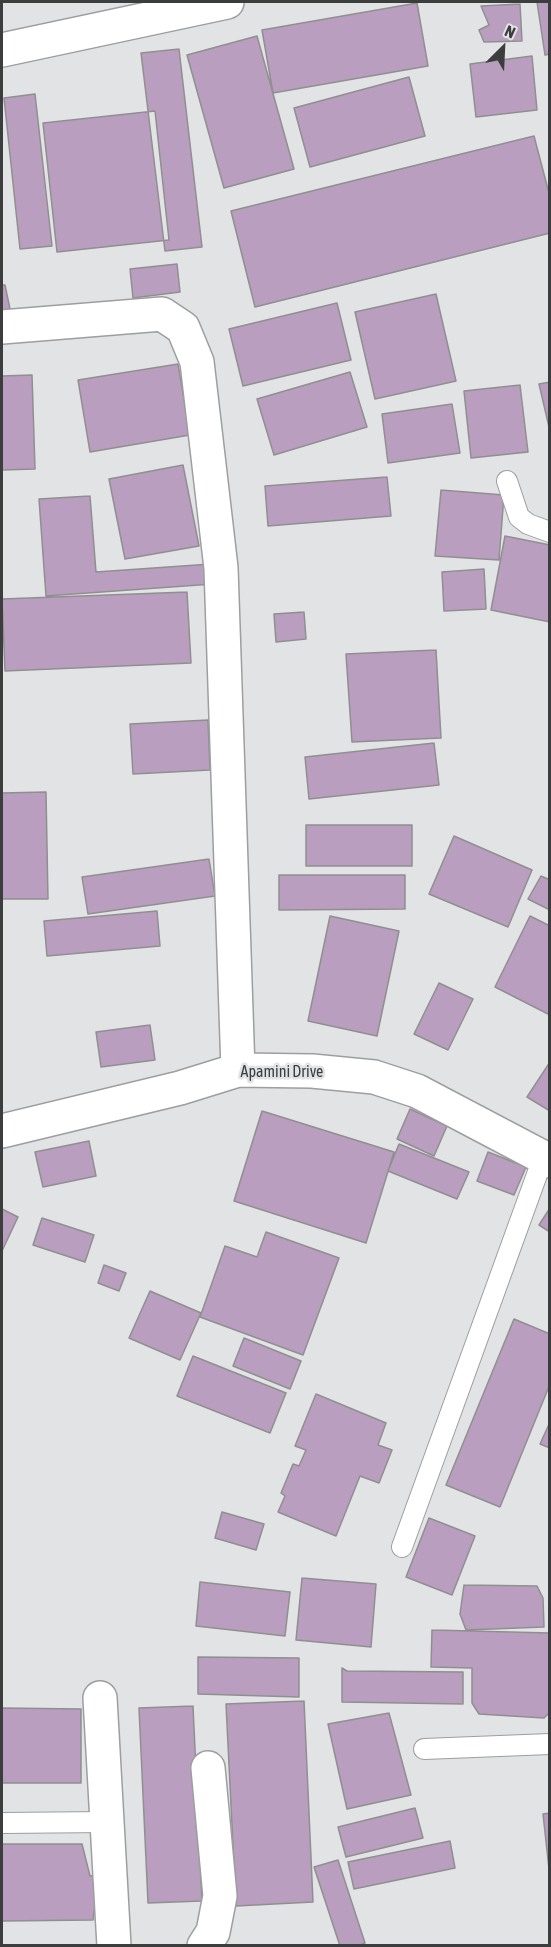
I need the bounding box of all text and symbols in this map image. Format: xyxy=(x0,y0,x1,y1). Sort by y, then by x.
north arrow xyxy=(473,18,533,78)
text: N xyxy=(502,21,518,42)
street label: Apamini Drive xyxy=(241,1062,323,1082)

